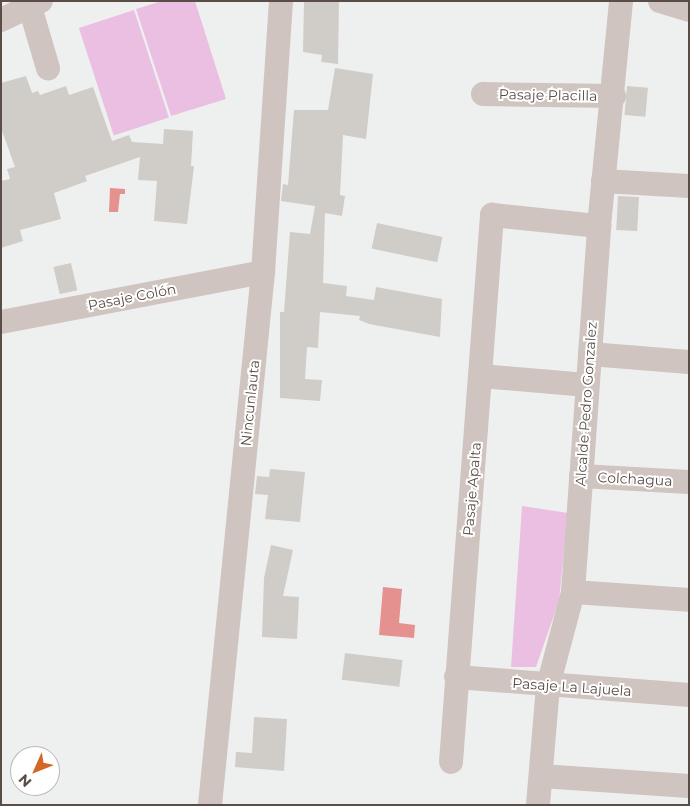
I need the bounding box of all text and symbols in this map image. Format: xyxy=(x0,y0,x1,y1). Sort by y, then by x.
street label: Pasaje Placilla xyxy=(499,86,597,104)
street label: Pasaje Colón xyxy=(86,280,178,314)
street label: Alcalde Pedro Gonzalez xyxy=(572,321,600,487)
street label: Nincunlauta xyxy=(237,359,263,447)
street label: Pasaje Apalta xyxy=(460,441,484,537)
street label: Colchagua xyxy=(597,469,673,489)
street label: Pasaje La Lajuela xyxy=(512,674,632,700)
north arrow xyxy=(10,746,60,796)
text: N xyxy=(15,770,35,791)

